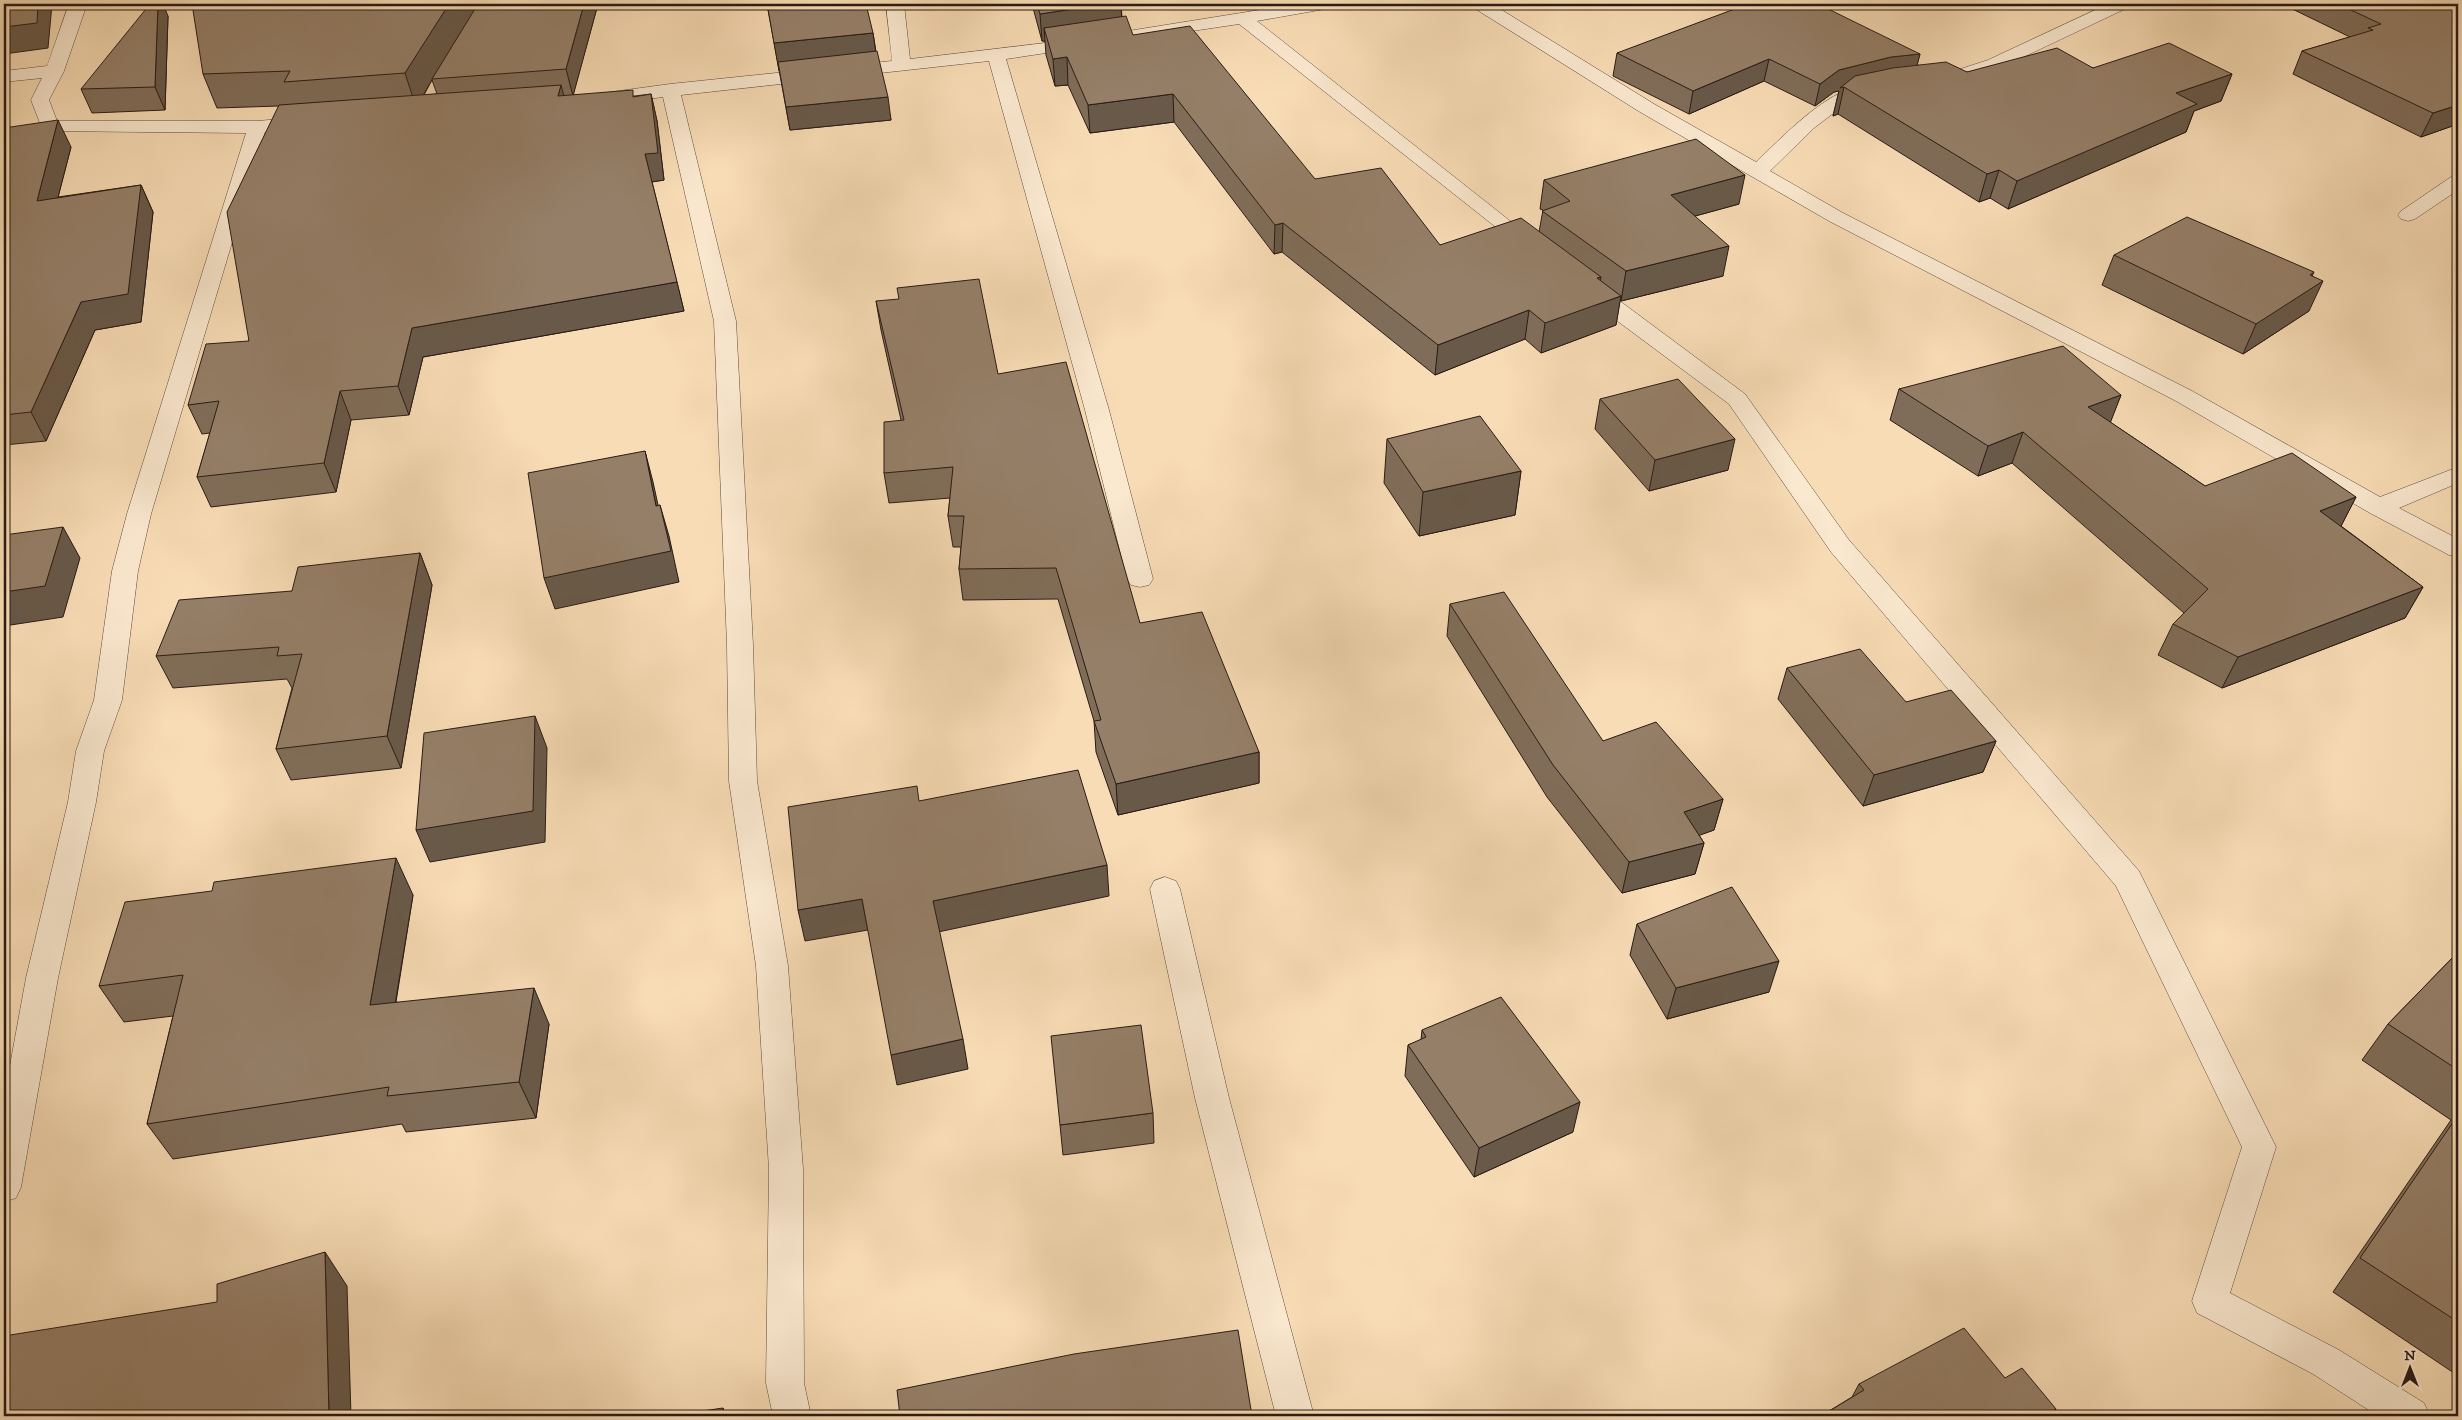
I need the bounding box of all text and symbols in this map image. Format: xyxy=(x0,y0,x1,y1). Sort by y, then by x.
north arrow xyxy=(2384,1342,2434,1392)
text: N xyxy=(2404,1347,2416,1365)

